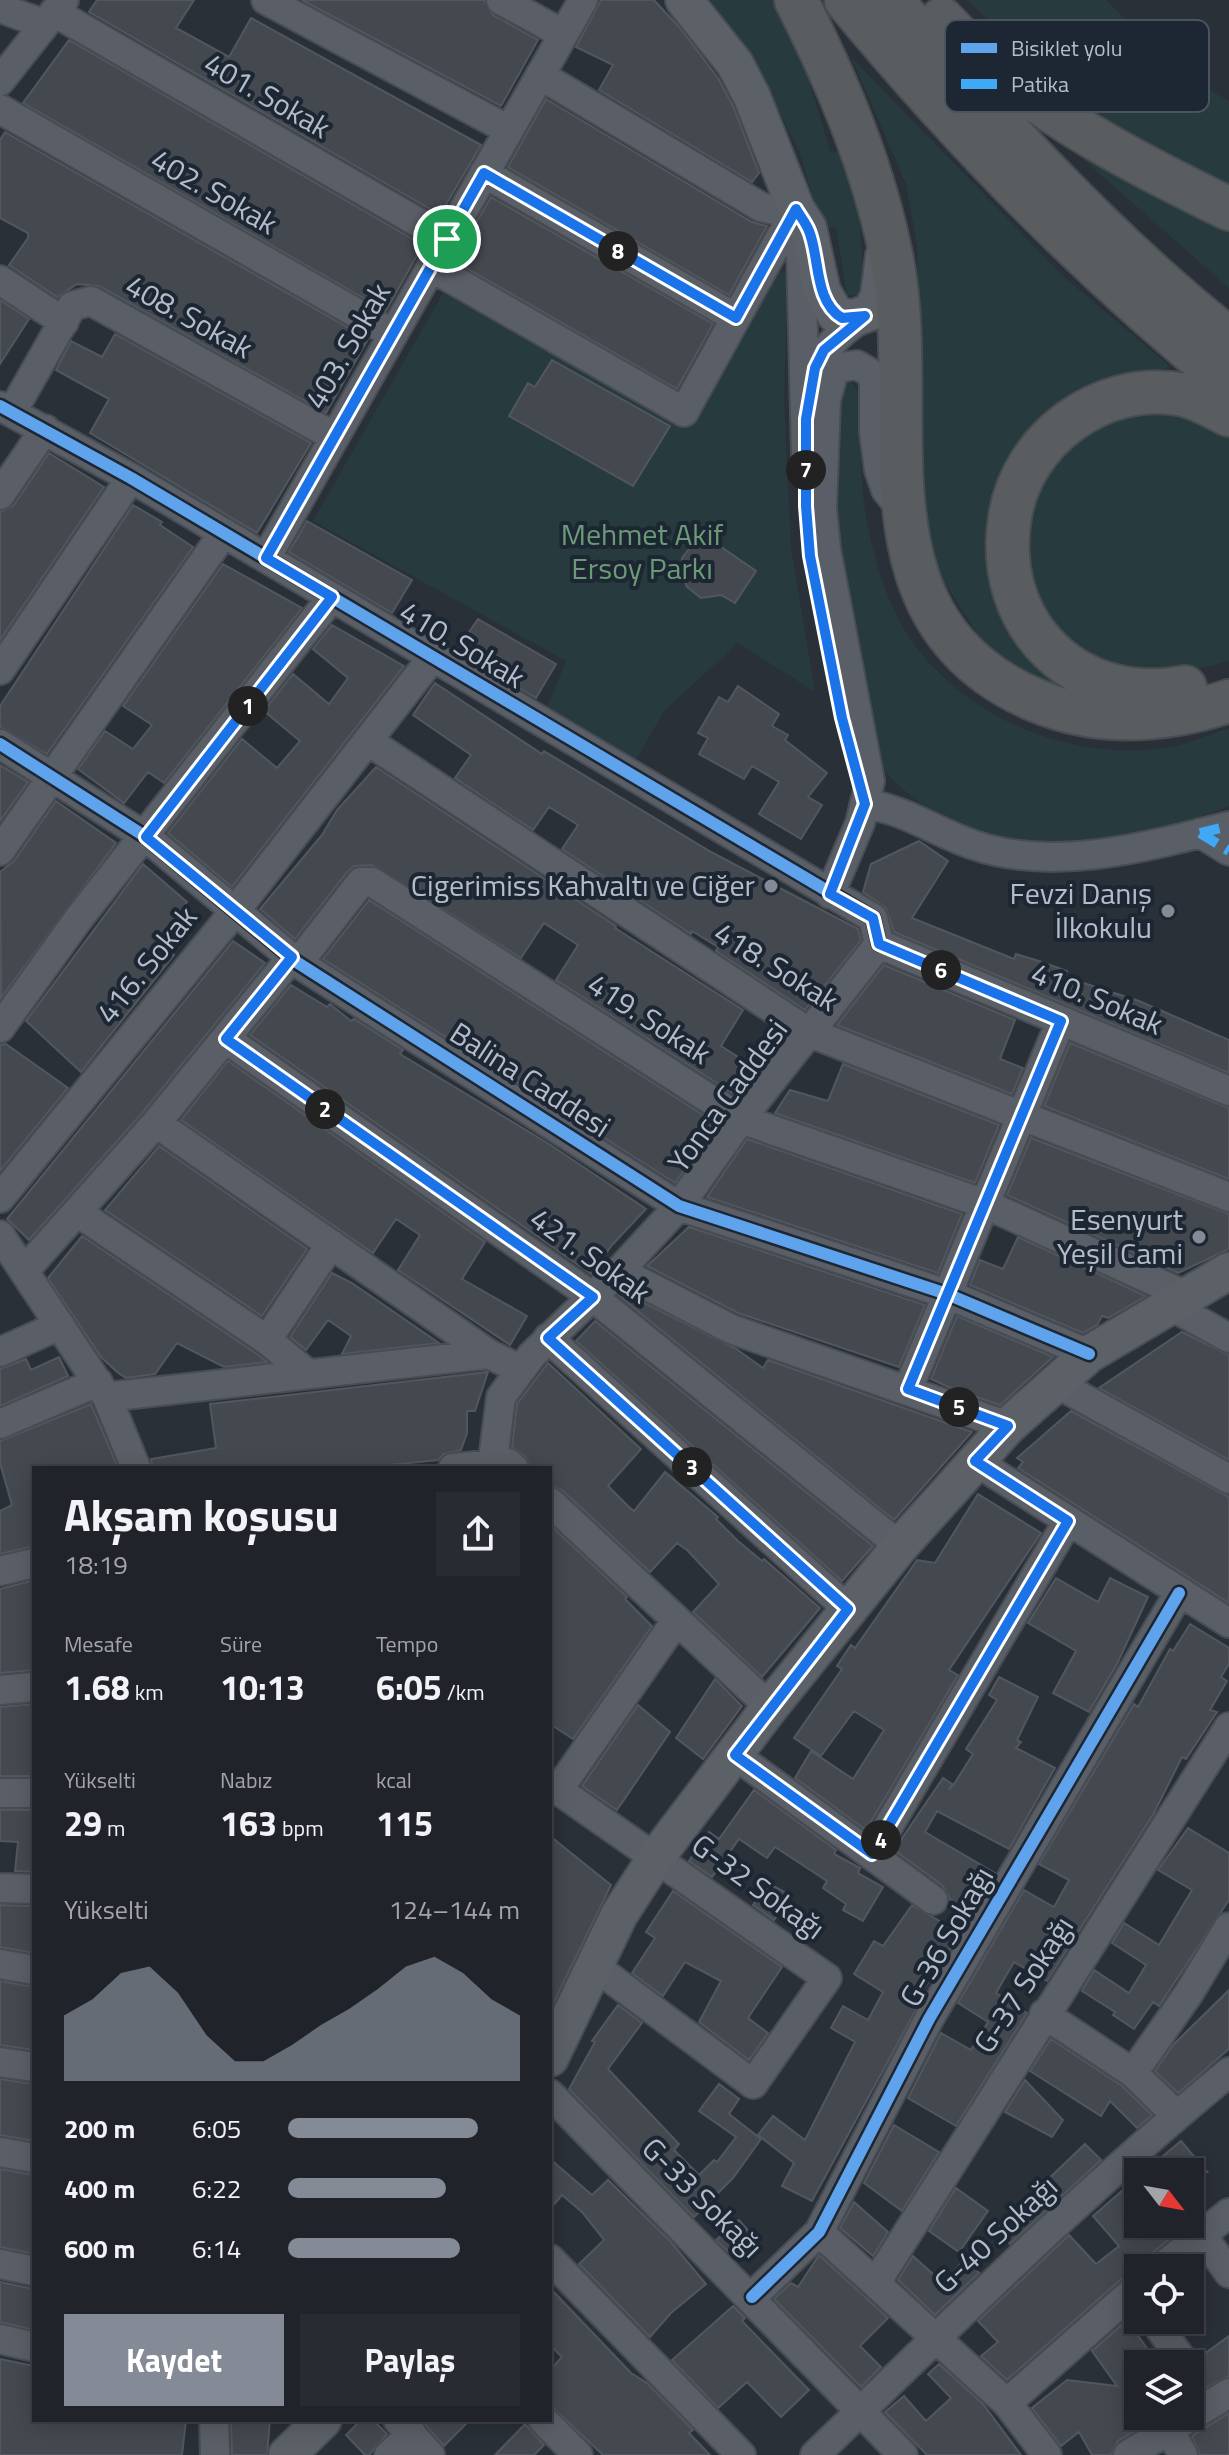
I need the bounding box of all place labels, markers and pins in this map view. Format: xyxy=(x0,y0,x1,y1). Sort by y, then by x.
pin xyxy=(413,205,481,273)
pin: 8 xyxy=(598,231,638,271)
pin: 7 xyxy=(786,450,826,490)
pin: 1 xyxy=(228,686,268,726)
place label: Cigerimiss Kahvaltı ve Ciğer xyxy=(411,862,755,908)
place label: Fevzi Danış İlkokulu xyxy=(1010,870,1152,950)
marker: Cigerimiss Kahvaltı ve Ciğer xyxy=(762,877,780,895)
marker: Fevzi Danış İlkokulu xyxy=(1159,902,1177,920)
pin: 6 xyxy=(921,950,961,990)
pin: 2 xyxy=(305,1089,345,1129)
place label: Esenyurt Yeşil Cami xyxy=(1057,1196,1183,1276)
marker: Esenyurt Yeşil Cami xyxy=(1190,1228,1208,1246)
pin: 5 xyxy=(939,1387,979,1427)
pin: 3 xyxy=(672,1447,712,1487)
pin: 4 xyxy=(861,1820,901,1860)

